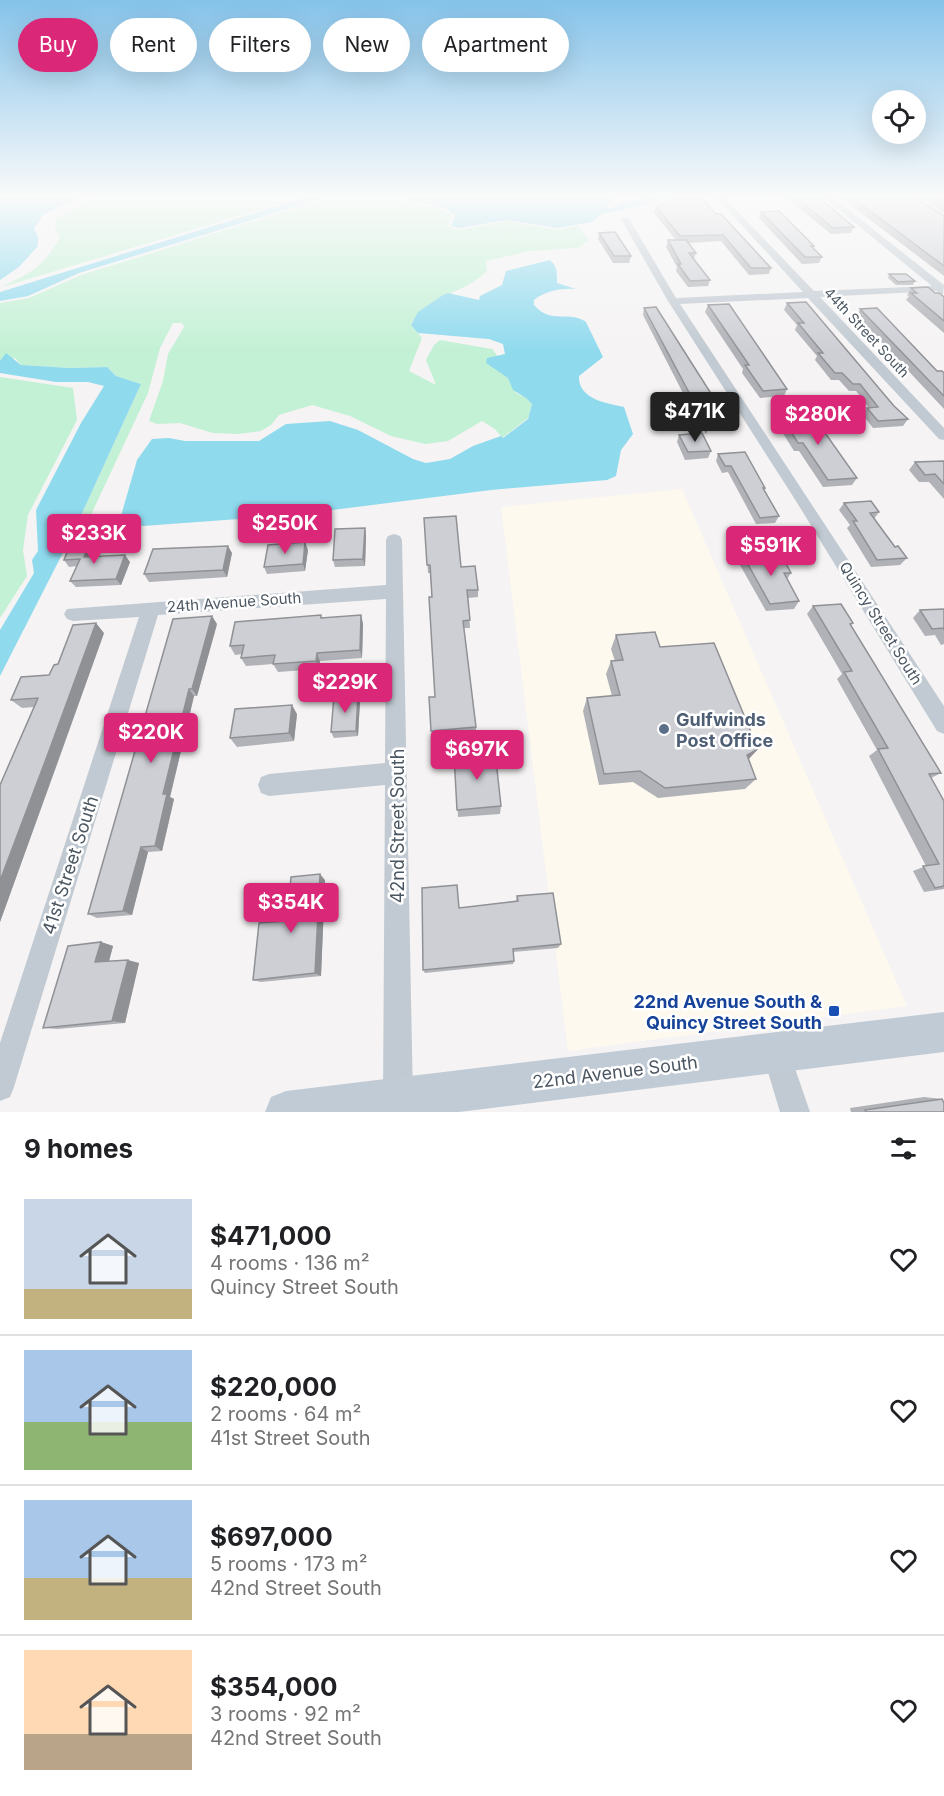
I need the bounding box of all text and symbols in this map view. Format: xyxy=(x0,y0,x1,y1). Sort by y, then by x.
chip: Buy xyxy=(18,18,98,72)
chip: Rent xyxy=(110,18,197,72)
chip: Filters xyxy=(209,18,311,72)
chip: New xyxy=(323,18,410,72)
chip: Apartment xyxy=(422,18,569,72)
map controls xyxy=(872,90,926,144)
button: locate xyxy=(872,90,926,144)
street label: 44th Street South xyxy=(821,283,913,381)
pin: $471K xyxy=(653,392,737,443)
pin: $280K xyxy=(776,395,860,446)
text: $471K xyxy=(664,399,726,423)
text: $280K xyxy=(785,402,851,426)
pin: $250K xyxy=(243,504,327,555)
text: $250K xyxy=(252,511,318,535)
pin: $233K xyxy=(52,514,136,565)
text: $233K xyxy=(61,521,127,545)
pin: $591K xyxy=(729,526,813,577)
text: $591K xyxy=(740,533,802,557)
street label: Quincy Street South xyxy=(835,558,927,688)
street label: 24th Avenue South xyxy=(166,588,302,616)
pin: $229K xyxy=(303,663,387,714)
text: $229K xyxy=(312,670,378,694)
place label: Gulfwinds Post Office xyxy=(676,709,774,751)
pin: $220K xyxy=(109,713,193,764)
text: $220K xyxy=(118,720,184,744)
marker: Gulfwinds Post Office xyxy=(657,722,671,736)
pin: $697K xyxy=(435,730,519,781)
text: $697K xyxy=(445,737,509,761)
street label: 42nd Street South xyxy=(387,749,408,903)
street label: 41st Street South xyxy=(38,793,102,937)
pin: $354K xyxy=(249,883,333,934)
text: $354K xyxy=(258,890,324,914)
place label: 22nd Avenue South & Quincy Street South xyxy=(633,991,822,1033)
marker: 22nd Avenue South & Quincy Street South xyxy=(827,1004,841,1018)
street label: 22nd Avenue South xyxy=(531,1051,699,1093)
icon: filters xyxy=(887,1132,920,1165)
text: 9 homes xyxy=(24,1133,133,1164)
text: $471,000 xyxy=(210,1220,331,1251)
icon: home xyxy=(72,1223,144,1295)
icon: heart xyxy=(887,1243,920,1276)
text: 4 rooms · 136 m² xyxy=(210,1251,370,1275)
text: Quincy Street South xyxy=(210,1275,399,1299)
text: $220,000 xyxy=(210,1371,337,1402)
icon: home xyxy=(72,1374,144,1446)
icon: heart xyxy=(887,1394,920,1427)
text: 2 rooms · 64 m² xyxy=(210,1402,361,1426)
text: 41st Street South xyxy=(210,1426,370,1450)
text: $697,000 xyxy=(210,1521,333,1552)
icon: home xyxy=(72,1524,144,1596)
icon: heart xyxy=(887,1544,920,1577)
text: 5 rooms · 173 m² xyxy=(210,1552,368,1576)
text: 42nd Street South xyxy=(210,1576,382,1600)
text: $354,000 xyxy=(210,1671,338,1702)
icon: home xyxy=(72,1674,144,1746)
icon: heart xyxy=(887,1694,920,1727)
text: 3 rooms · 92 m² xyxy=(210,1702,361,1726)
text: 42nd Street South xyxy=(210,1726,382,1750)

